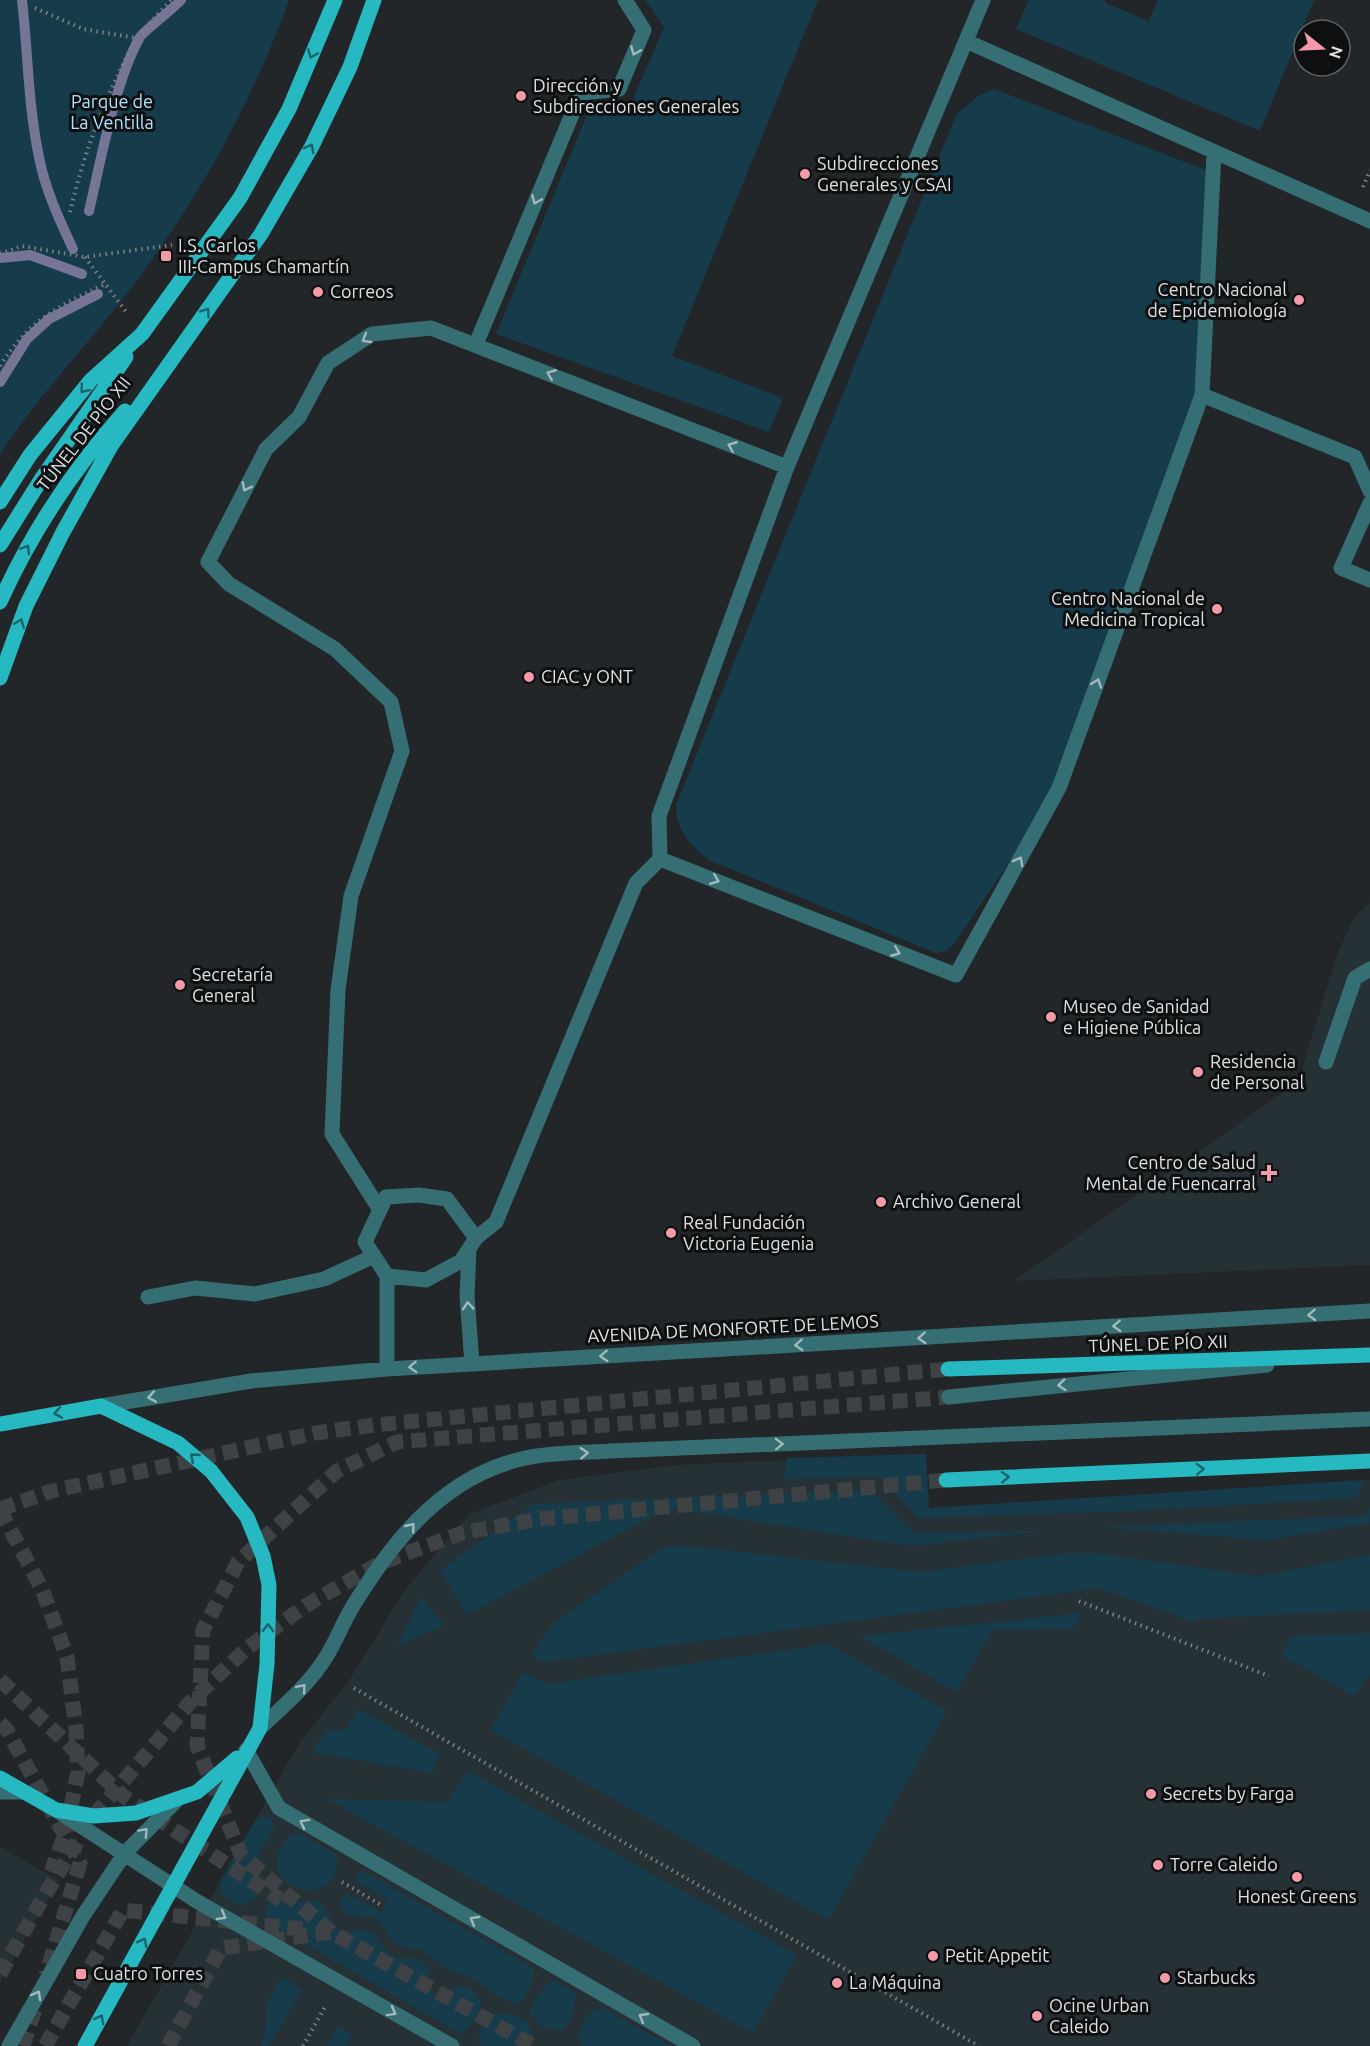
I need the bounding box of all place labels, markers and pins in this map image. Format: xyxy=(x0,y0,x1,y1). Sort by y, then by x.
place label: Dirección y Subdirecciones Generales xyxy=(533,75,739,116)
marker: Dirección y Subdirecciones Generales xyxy=(514,89,528,103)
place label: Subdirecciones Generales y CSAI xyxy=(817,153,952,194)
marker: Subdirecciones Generales y CSAI xyxy=(798,167,812,181)
place label: I.S. Carlos III-Campus Chamartín xyxy=(178,235,350,276)
marker: I.S. Carlos III-Campus Chamartín xyxy=(159,249,173,263)
place label: Centro Nacional de Epidemiología xyxy=(1147,279,1287,320)
place label: Correos xyxy=(330,281,394,301)
marker: Correos xyxy=(311,285,325,299)
marker: Centro Nacional de Epidemiología xyxy=(1292,293,1306,307)
place label: Centro Nacional de Medicina Tropical xyxy=(1051,588,1205,629)
marker: Centro Nacional de Medicina Tropical xyxy=(1210,602,1224,616)
place label: CIAC y ONT xyxy=(541,666,633,686)
marker: CIAC y ONT xyxy=(522,670,536,684)
place label: Secretaría General xyxy=(192,964,273,1005)
marker: Secretaría General xyxy=(173,978,187,992)
place label: Museo de Sanidad e Higiene Pública xyxy=(1063,996,1210,1037)
marker: Museo de Sanidad e Higiene Pública xyxy=(1044,1010,1058,1024)
place label: Residencia de Personal xyxy=(1210,1051,1305,1092)
marker: Residencia de Personal xyxy=(1191,1065,1205,1079)
place label: Centro de Salud Mental de Fuencarral xyxy=(1086,1152,1256,1193)
marker: Centro de Salud Mental de Fuencarral xyxy=(1260,1164,1278,1182)
place label: Archivo General xyxy=(893,1191,1021,1211)
marker: Archivo General xyxy=(874,1195,888,1209)
place label: Real Fundación Victoria Eugenia xyxy=(683,1212,814,1253)
marker: Real Fundación Victoria Eugenia xyxy=(664,1226,678,1240)
place label: Secrets by Farga xyxy=(1163,1783,1294,1803)
marker: Secrets by Farga xyxy=(1144,1787,1158,1801)
place label: Torre Caleido xyxy=(1170,1854,1278,1874)
marker: Torre Caleido xyxy=(1151,1858,1165,1872)
marker: Honest Greens xyxy=(1290,1870,1304,1884)
place label: Honest Greens xyxy=(1238,1886,1357,1906)
place label: Petit Appetit xyxy=(945,1945,1049,1965)
marker: Petit Appetit xyxy=(926,1949,940,1963)
place label: Cuatro Torres xyxy=(93,1963,203,1983)
marker: Cuatro Torres xyxy=(74,1967,88,1981)
place label: Starbucks xyxy=(1177,1967,1256,1987)
marker: Starbucks xyxy=(1158,1971,1172,1985)
place label: La Máquina xyxy=(849,1972,941,1992)
marker: La Máquina xyxy=(830,1976,844,1990)
place label: Ocine Urban Caleido xyxy=(1049,1995,1149,2036)
marker: Ocine Urban Caleido xyxy=(1030,2009,1044,2023)

